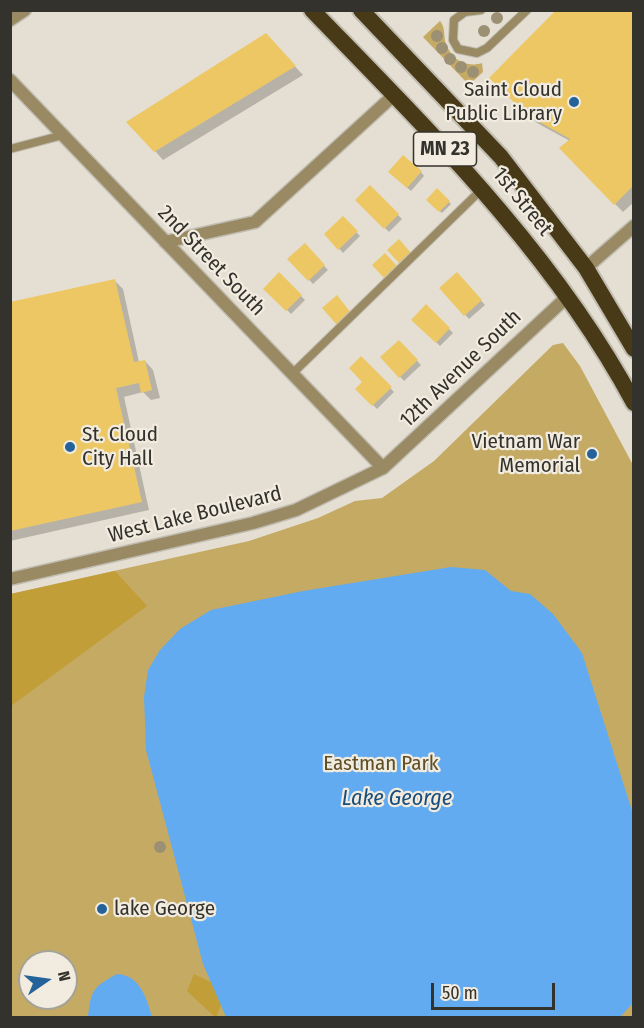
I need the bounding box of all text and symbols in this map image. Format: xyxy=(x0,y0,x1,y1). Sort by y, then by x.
place label: Saint Cloud Public Library xyxy=(445,77,562,127)
marker: Saint Cloud Public Library xyxy=(567,95,581,109)
road number: MN 23 xyxy=(414,132,476,166)
street label: 1st Street xyxy=(487,163,557,241)
street label: 2nd Street South xyxy=(152,201,270,321)
street label: 12th Avenue South xyxy=(395,305,527,433)
place label: St. Cloud City Hall xyxy=(82,422,158,472)
place label: Vietnam War Memorial xyxy=(472,429,580,479)
marker: St. Cloud City Hall xyxy=(63,440,77,454)
marker: Vietnam War Memorial xyxy=(585,447,599,461)
street label: West Lake Boulevard xyxy=(106,481,284,549)
park label: Eastman Park xyxy=(323,751,439,777)
water label: Lake George xyxy=(342,786,452,812)
place label: lake George xyxy=(114,896,215,922)
marker: lake George xyxy=(95,902,109,916)
north arrow xyxy=(18,950,78,1010)
text: N xyxy=(54,969,74,983)
scale bar xyxy=(434,971,558,1009)
text: 50 m xyxy=(442,982,478,1004)

